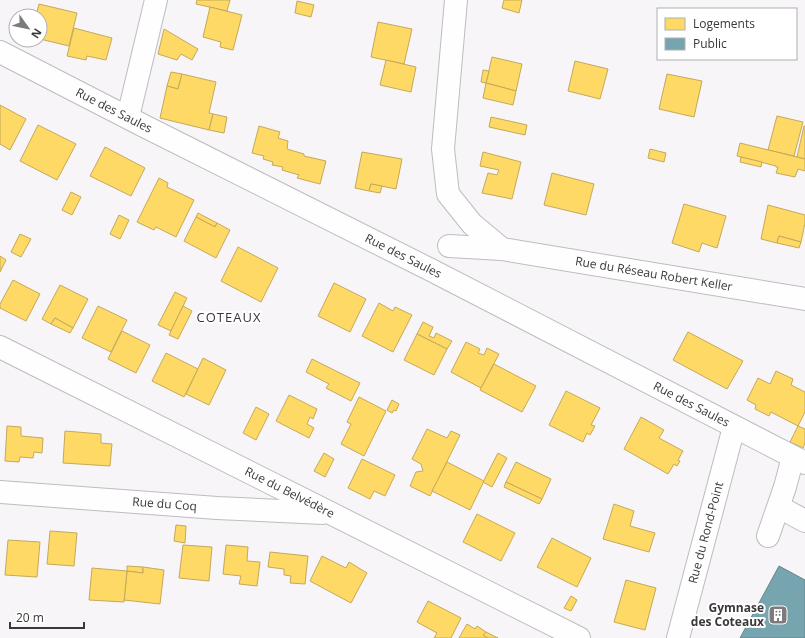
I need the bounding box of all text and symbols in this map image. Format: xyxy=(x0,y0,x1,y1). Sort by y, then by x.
north arrow xyxy=(8,8,48,48)
legend xyxy=(657,8,797,60)
text: Logements xyxy=(693,15,755,32)
text: N xyxy=(28,26,46,42)
text: Public xyxy=(693,35,727,52)
street label: Rue des Saules xyxy=(73,83,155,137)
street label: Rue des Saules xyxy=(362,229,445,282)
street label: Rue du Réseau Robert Keller xyxy=(574,252,734,295)
district label: COTEAUX xyxy=(197,308,261,326)
street label: Rue des Saules xyxy=(651,377,733,431)
street label: Rue du Belvédère xyxy=(242,462,338,522)
street label: Rue du Rond-Point xyxy=(684,480,727,585)
street label: Rue du Coq xyxy=(132,493,197,514)
place label: Gymnase des Coteaux xyxy=(691,599,764,630)
scale bar xyxy=(10,604,84,630)
building icon: Gymnase des Coteaux xyxy=(767,604,789,626)
text: 20 m xyxy=(16,609,44,626)

